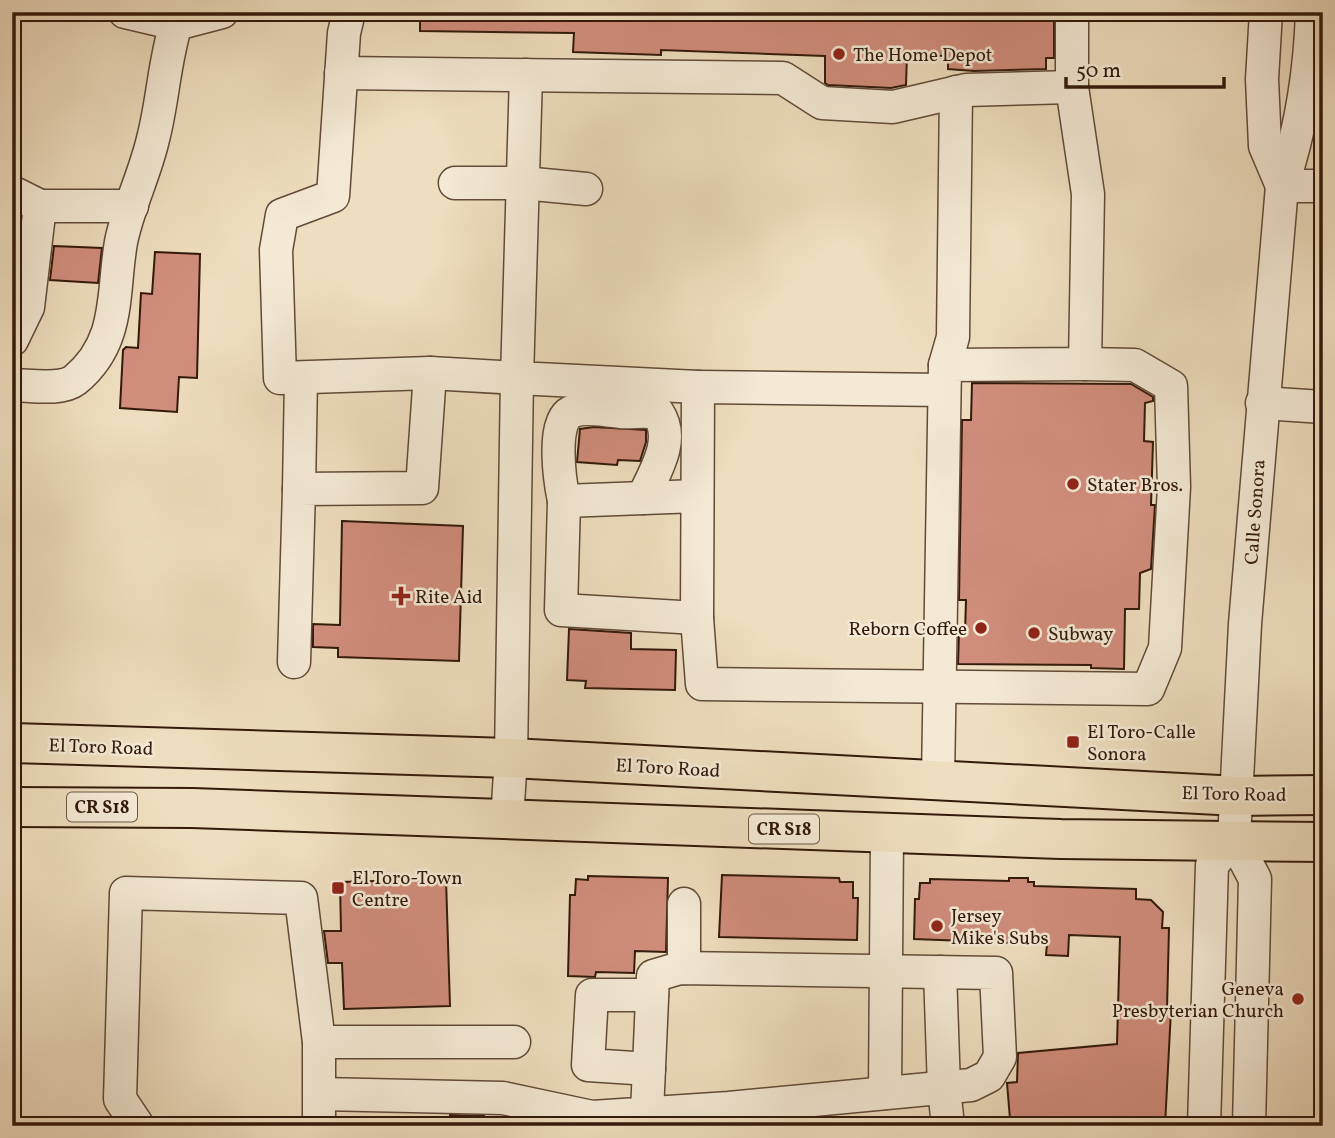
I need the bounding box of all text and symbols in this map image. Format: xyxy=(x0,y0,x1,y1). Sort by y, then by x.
place label: The Home Depot xyxy=(853,43,993,69)
marker: The Home Depot xyxy=(831,46,847,62)
scale bar xyxy=(1066,46,1223,90)
text: 50 m xyxy=(1076,57,1121,86)
street label: Calle Sonora xyxy=(1239,459,1273,566)
place label: Stater Bros. xyxy=(1087,473,1183,499)
marker: Stater Bros. xyxy=(1065,476,1081,492)
place label: Rite Aid xyxy=(415,585,483,611)
marker: Rite Aid xyxy=(393,588,409,604)
place label: Reborn Coffee xyxy=(849,617,967,643)
marker: Reborn Coffee xyxy=(973,620,989,636)
place label: Subway xyxy=(1048,622,1113,648)
marker: Subway xyxy=(1026,625,1042,641)
place label: El Toro-Calle Sonora xyxy=(1087,720,1196,768)
street label: El Toro Road xyxy=(48,733,154,763)
marker: El Toro-Calle Sonora xyxy=(1065,734,1081,750)
street label: El Toro Road xyxy=(615,753,721,785)
street label: El Toro Road xyxy=(1181,781,1287,809)
road number: CR S18 xyxy=(67,792,137,822)
road number: CR S18 xyxy=(749,814,819,844)
place label: El Toro-Town Centre xyxy=(352,866,463,914)
marker: El Toro-Town Centre xyxy=(330,880,346,896)
place label: Jersey Mike's Subs xyxy=(951,904,1049,952)
marker: Jersey Mike's Subs xyxy=(929,918,945,934)
place label: Geneva Presbyterian Church xyxy=(1112,977,1284,1025)
marker: Geneva Presbyterian Church xyxy=(1290,991,1306,1007)

